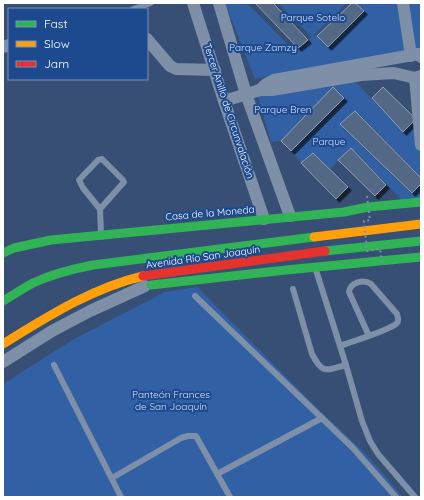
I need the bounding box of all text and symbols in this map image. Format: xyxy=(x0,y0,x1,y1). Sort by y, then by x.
legend xyxy=(8,8,148,80)
park label: Parque Sotelo xyxy=(281,11,345,24)
text: Fast xyxy=(44,16,68,31)
text: Slow xyxy=(44,36,70,51)
park label: Parque Zamzy xyxy=(229,41,297,54)
street label: Tercer Anillo de Circunvalación xyxy=(201,42,257,180)
text: Jam xyxy=(44,56,69,71)
park label: Parque Bren xyxy=(254,103,312,116)
park label: Parque xyxy=(313,135,346,148)
street label: Casa de la Moneda xyxy=(165,203,255,223)
street label: Avenida Río San Joaquín xyxy=(145,243,261,271)
park label: Panteón Frances de San Joaquín xyxy=(132,388,210,413)

